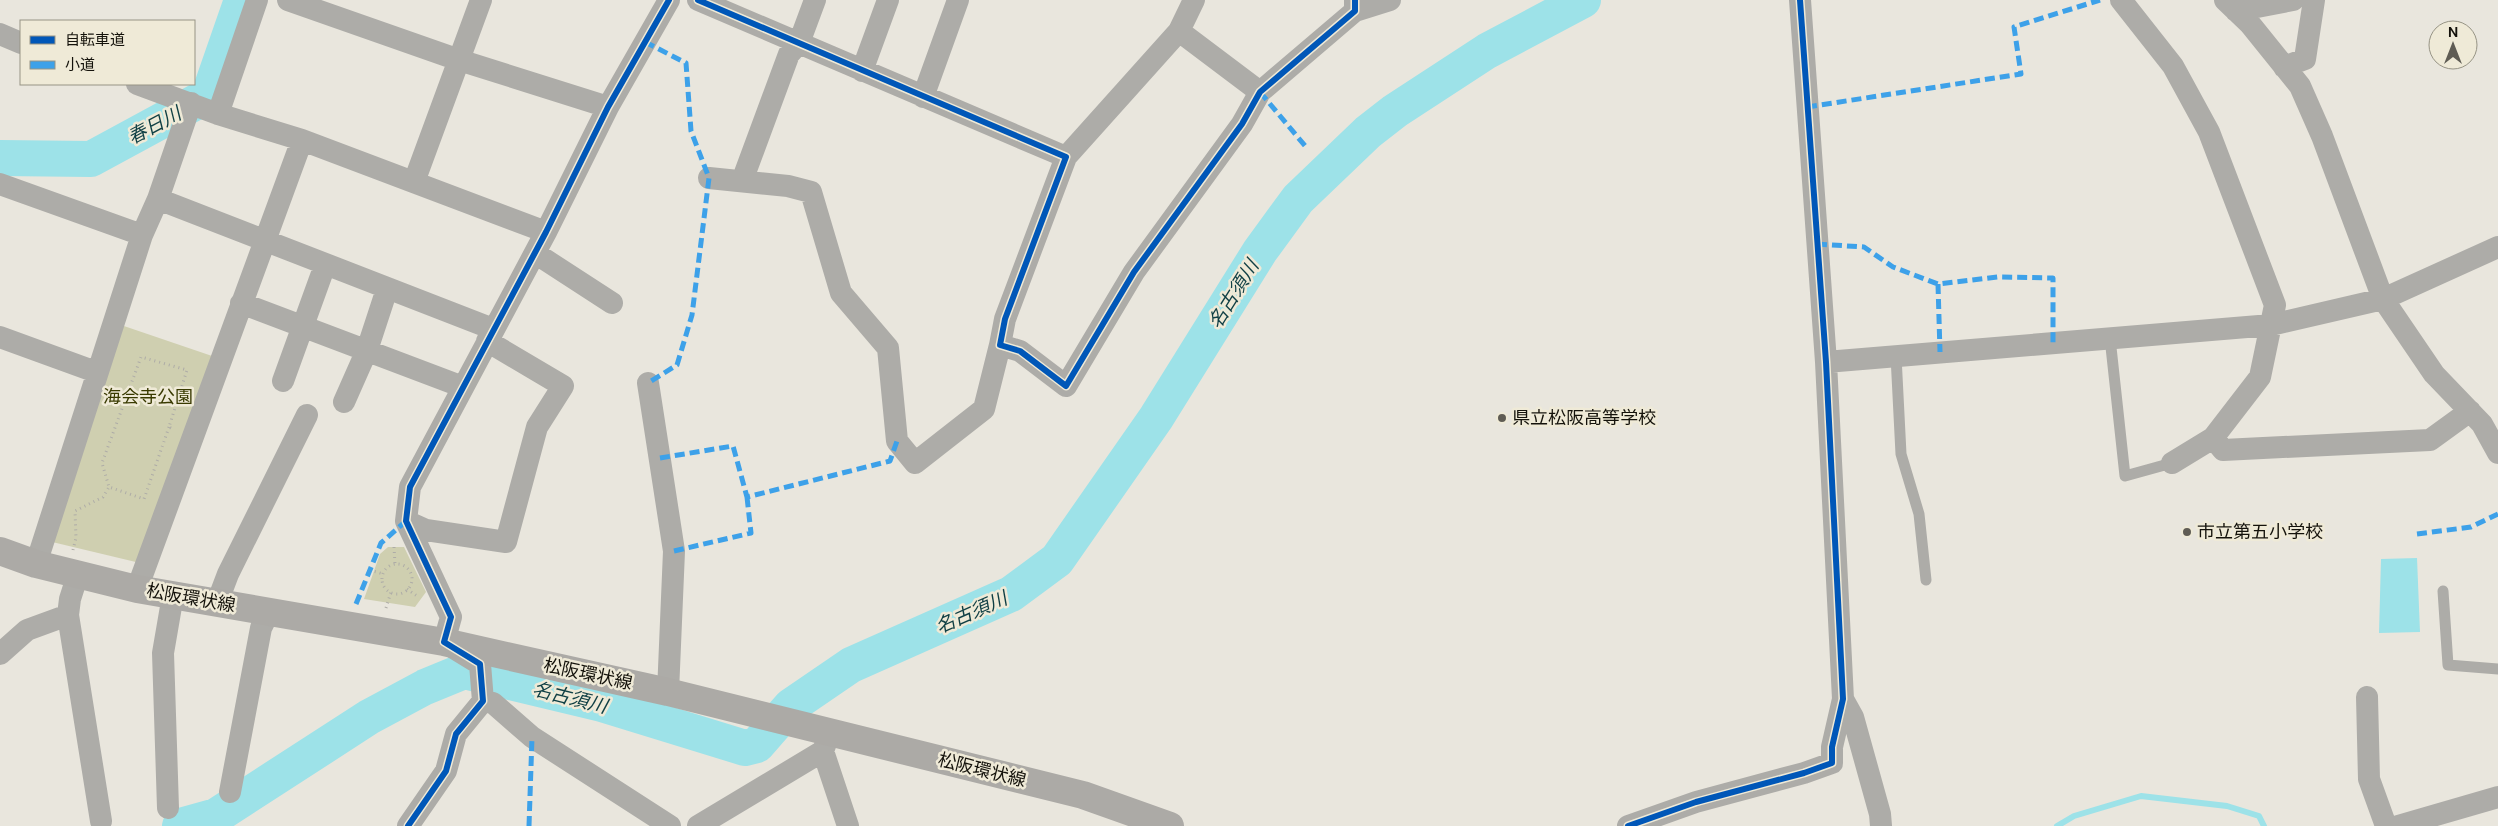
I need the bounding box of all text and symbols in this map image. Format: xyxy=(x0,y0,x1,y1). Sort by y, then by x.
legend xyxy=(20,20,195,85)
north arrow xyxy=(2428,20,2478,70)
text: N xyxy=(2448,23,2458,41)
text: 自転車道 xyxy=(65,30,125,50)
text: 小道 xyxy=(65,55,95,75)
water label: 春日川 xyxy=(123,100,187,150)
water label: 名古須川 xyxy=(1203,254,1265,333)
park label: 海会寺公園 xyxy=(103,385,193,409)
place label: 県立松阪高等学校 xyxy=(1512,406,1656,430)
marker: 県立松阪高等学校 xyxy=(1496,412,1508,424)
place label: 市立第五小学校 xyxy=(2197,520,2323,544)
marker: 市立第五小学校 xyxy=(2181,526,2193,538)
street label: 松阪環状線 xyxy=(145,578,237,618)
water label: 名古須川 xyxy=(931,585,1013,639)
street label: 松阪環状線 xyxy=(541,653,635,695)
water label: 名古須川 xyxy=(530,676,612,719)
street label: 松阪環状線 xyxy=(935,747,1029,793)

